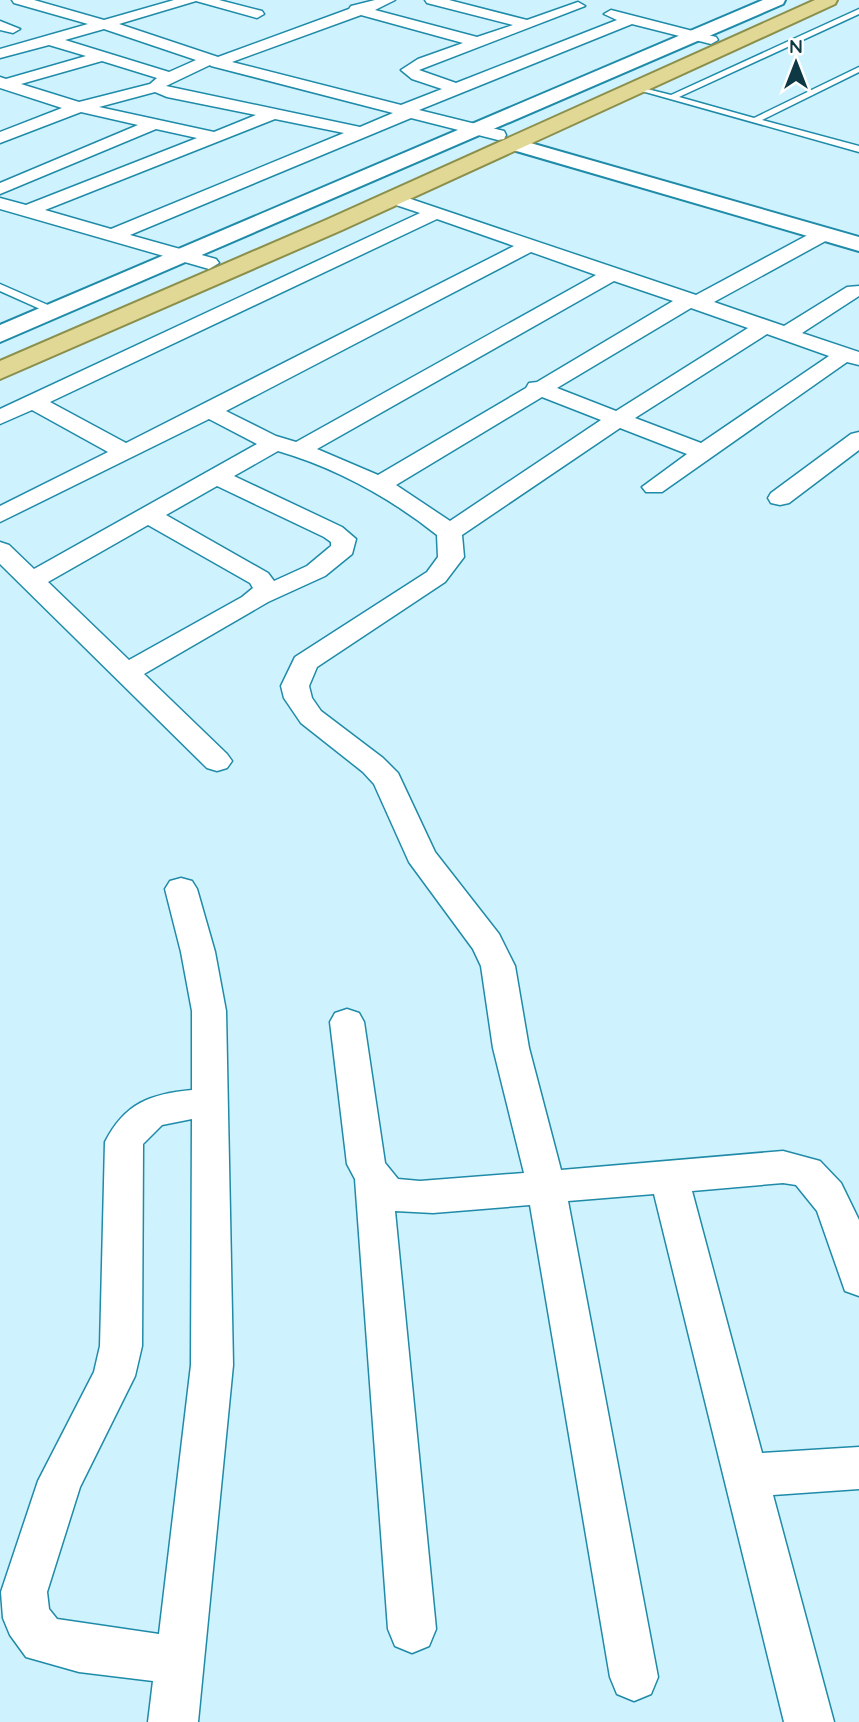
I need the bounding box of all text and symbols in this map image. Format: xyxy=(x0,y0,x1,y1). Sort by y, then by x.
north arrow xyxy=(761,28,831,98)
text: N xyxy=(789,34,803,58)

